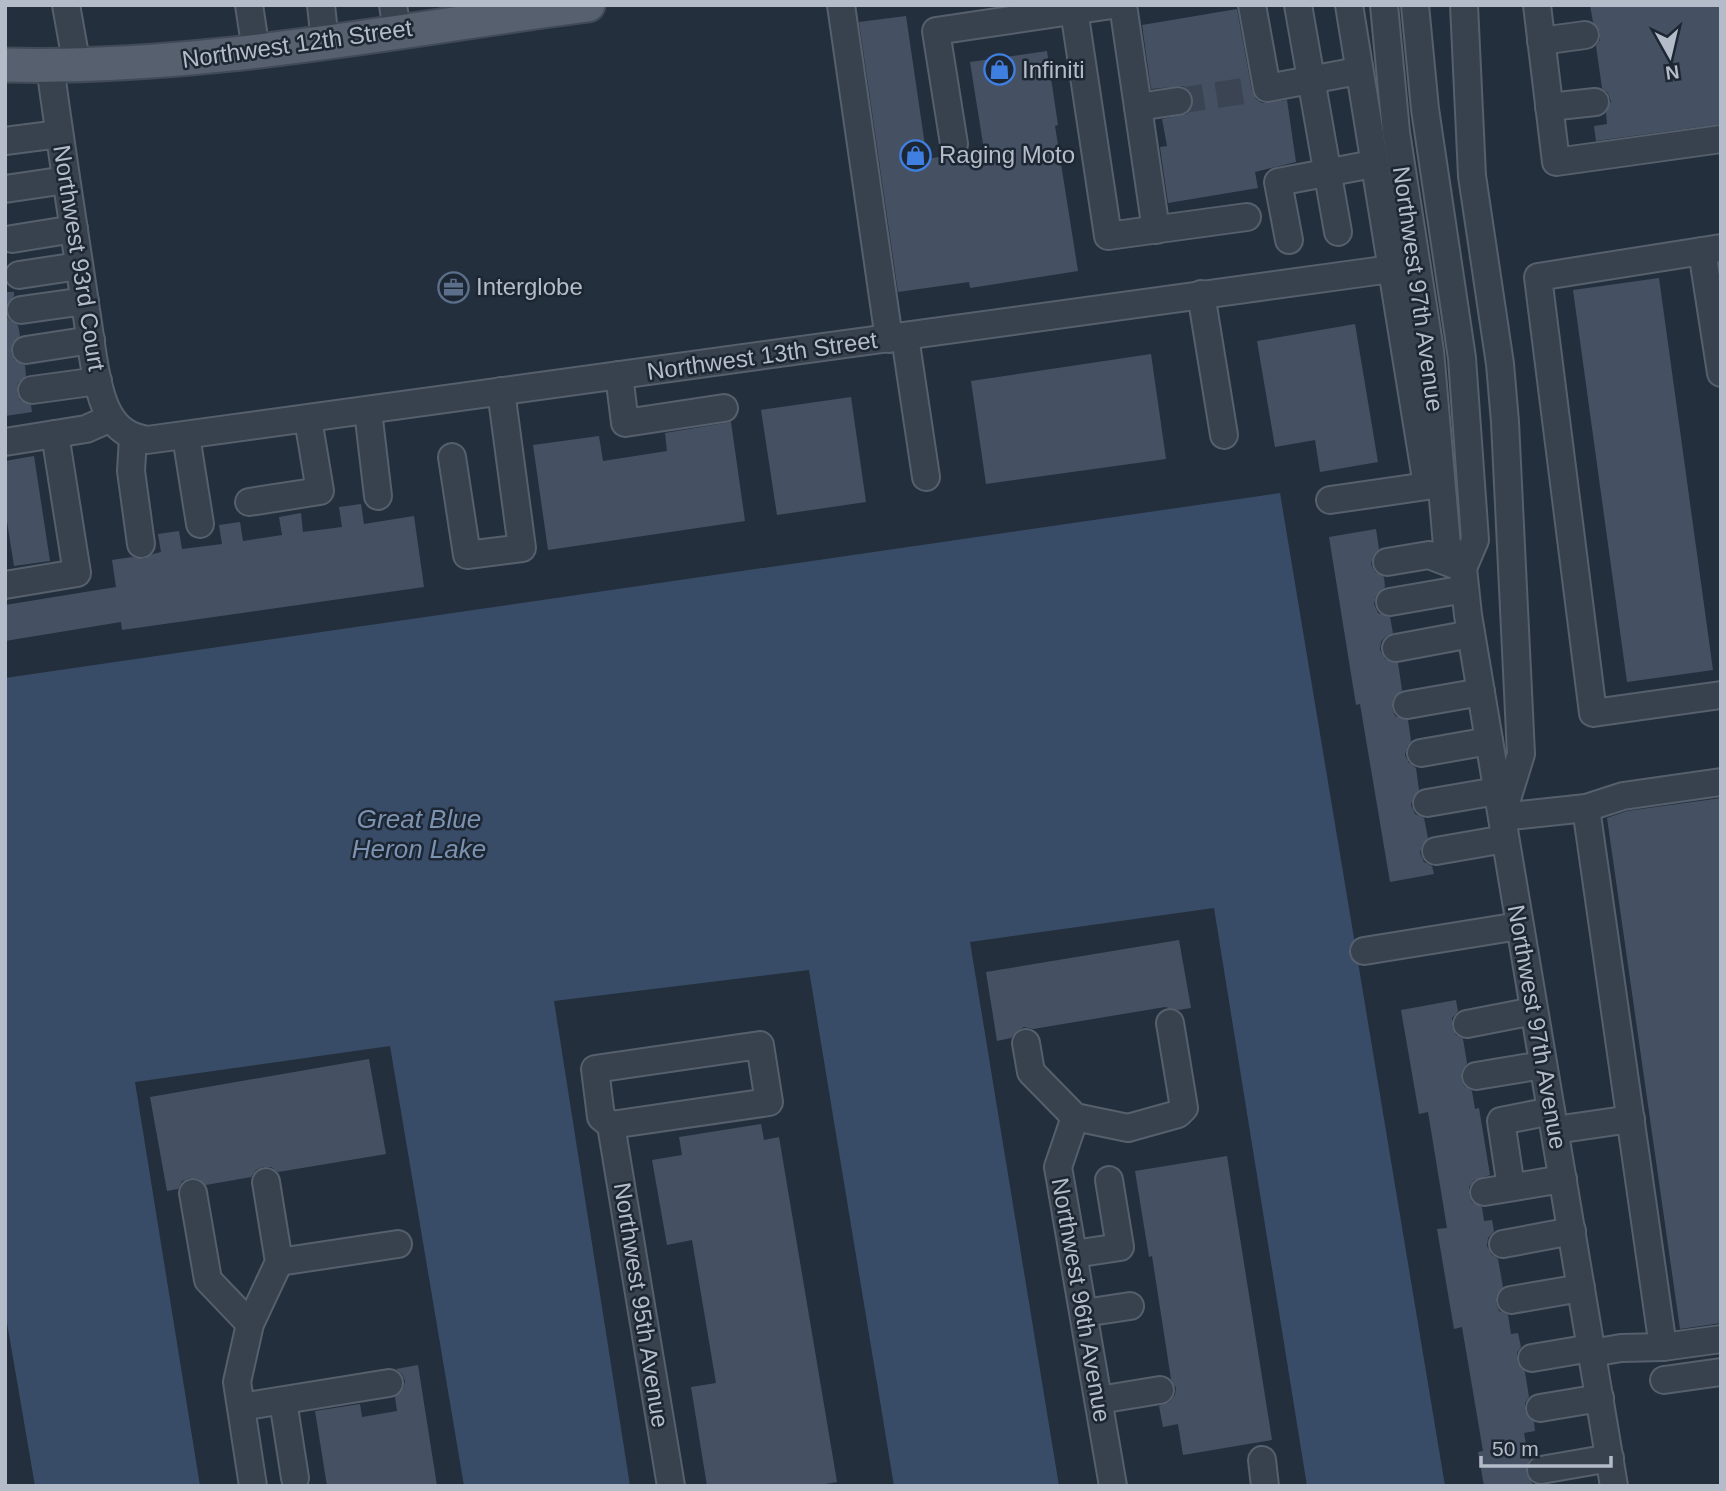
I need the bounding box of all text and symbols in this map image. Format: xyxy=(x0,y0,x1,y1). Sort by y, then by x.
street label: Northwest 12th Street xyxy=(180,14,414,73)
north arrow xyxy=(1635,21,1705,91)
shop icon: Infiniti xyxy=(982,53,1016,87)
place label: Infiniti xyxy=(1022,56,1085,83)
text: N xyxy=(1664,61,1681,84)
shop icon: Raging Moto xyxy=(899,138,933,172)
place label: Raging Moto xyxy=(939,141,1075,168)
street label: Northwest 93rd Court xyxy=(48,143,111,373)
street label: Northwest 97th Avenue xyxy=(1388,164,1449,413)
office icon: Interglobe xyxy=(436,270,470,304)
place label: Interglobe xyxy=(476,273,583,300)
street label: Northwest 13th Street xyxy=(645,326,879,385)
water label: Great Blue Heron Lake xyxy=(352,804,486,864)
street label: Northwest 97th Avenue xyxy=(1503,903,1572,1151)
street label: Northwest 96th Avenue xyxy=(1047,1176,1116,1424)
street label: Northwest 95th Avenue xyxy=(609,1180,674,1429)
scale bar xyxy=(1481,1424,1610,1468)
text: 50 m xyxy=(1492,1437,1539,1460)

